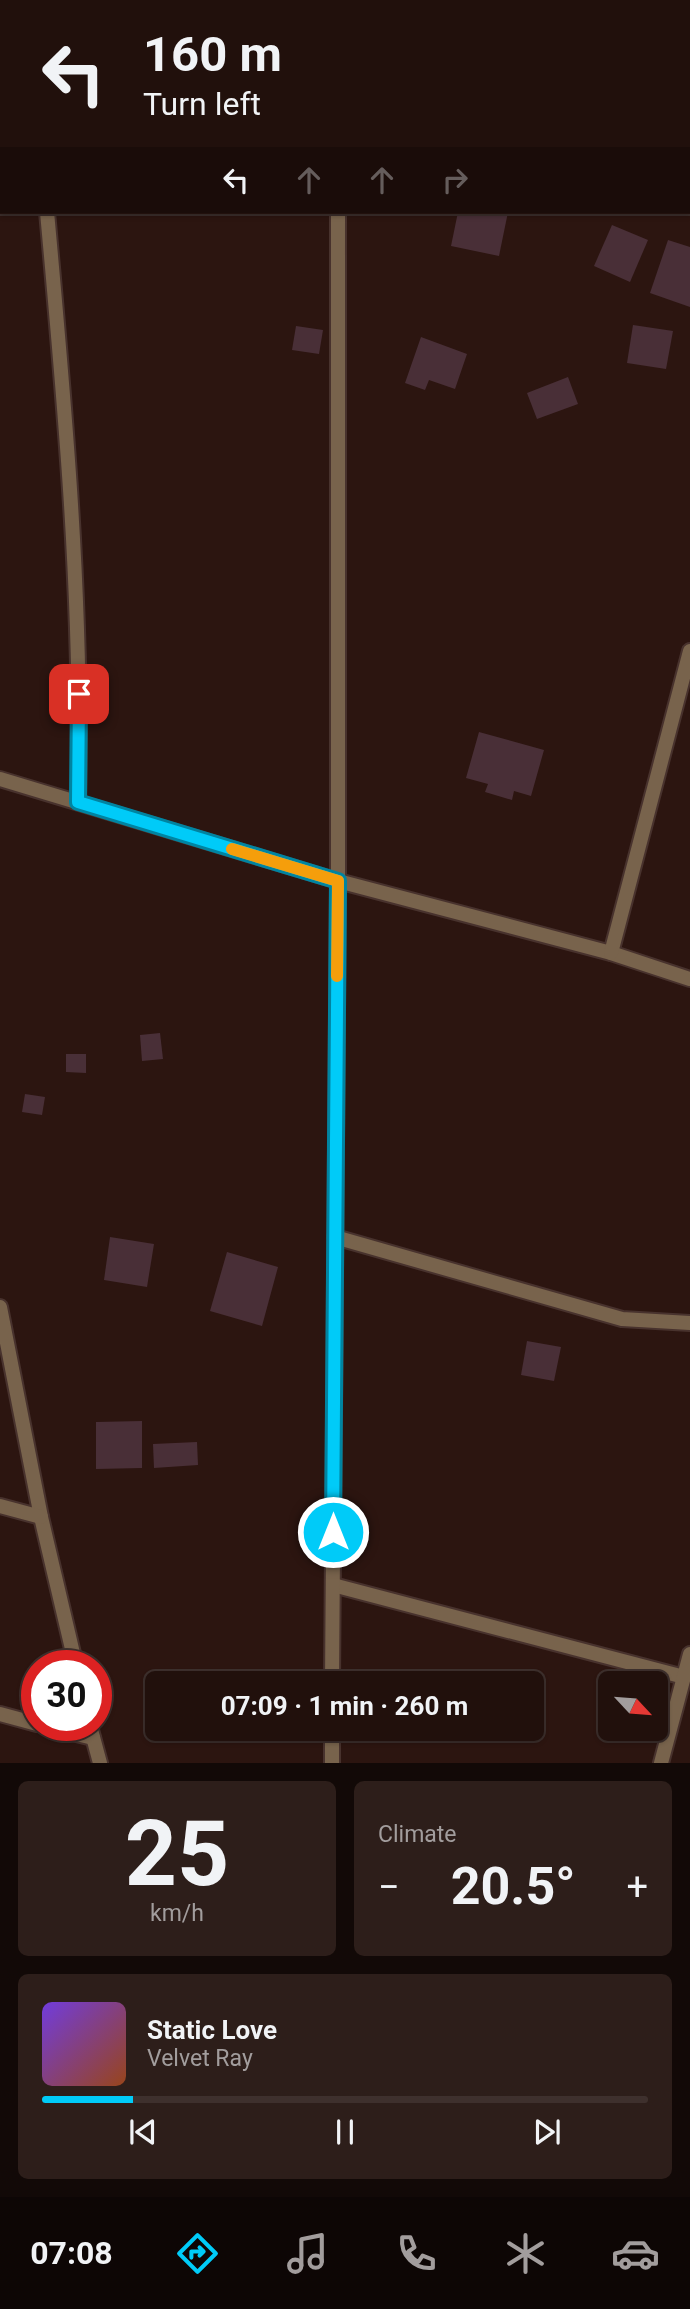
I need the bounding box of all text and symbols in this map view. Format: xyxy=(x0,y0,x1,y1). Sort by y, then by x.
text: 160 m xyxy=(143,26,282,83)
icon: left xyxy=(28,28,119,119)
text: Turn left xyxy=(143,85,261,123)
icon: left xyxy=(217,161,255,199)
icon: ahead xyxy=(290,161,328,199)
icon: ahead xyxy=(363,161,401,199)
icon: right xyxy=(436,161,474,199)
pin xyxy=(49,664,109,724)
icon: arrive xyxy=(60,675,98,713)
position arrow xyxy=(296,1495,370,1569)
speed limit sign: 30 xyxy=(21,1650,112,1741)
north arrow xyxy=(598,1671,668,1741)
map controls xyxy=(598,1671,668,1741)
text: 07:09 · 1 min · 260 m xyxy=(221,1691,468,1721)
text: 25 xyxy=(125,1801,229,1907)
text: Climate xyxy=(378,1821,457,1848)
text: 20.5° xyxy=(451,1856,576,1917)
text: − xyxy=(378,1865,400,1909)
text: + xyxy=(626,1865,648,1909)
text: km/h xyxy=(150,1900,204,1927)
text: Static Love xyxy=(147,2015,277,2045)
text: Velvet Ray xyxy=(147,2045,253,2072)
icon: previous xyxy=(124,2113,162,2151)
icon: pause xyxy=(326,2113,364,2151)
icon: next xyxy=(528,2113,566,2151)
icon: directions xyxy=(173,2229,222,2278)
icon: music xyxy=(283,2229,332,2278)
icon: phone xyxy=(392,2229,441,2278)
icon: climate xyxy=(501,2229,550,2278)
icon: car xyxy=(611,2229,660,2278)
text: 07:08 xyxy=(30,2234,113,2272)

